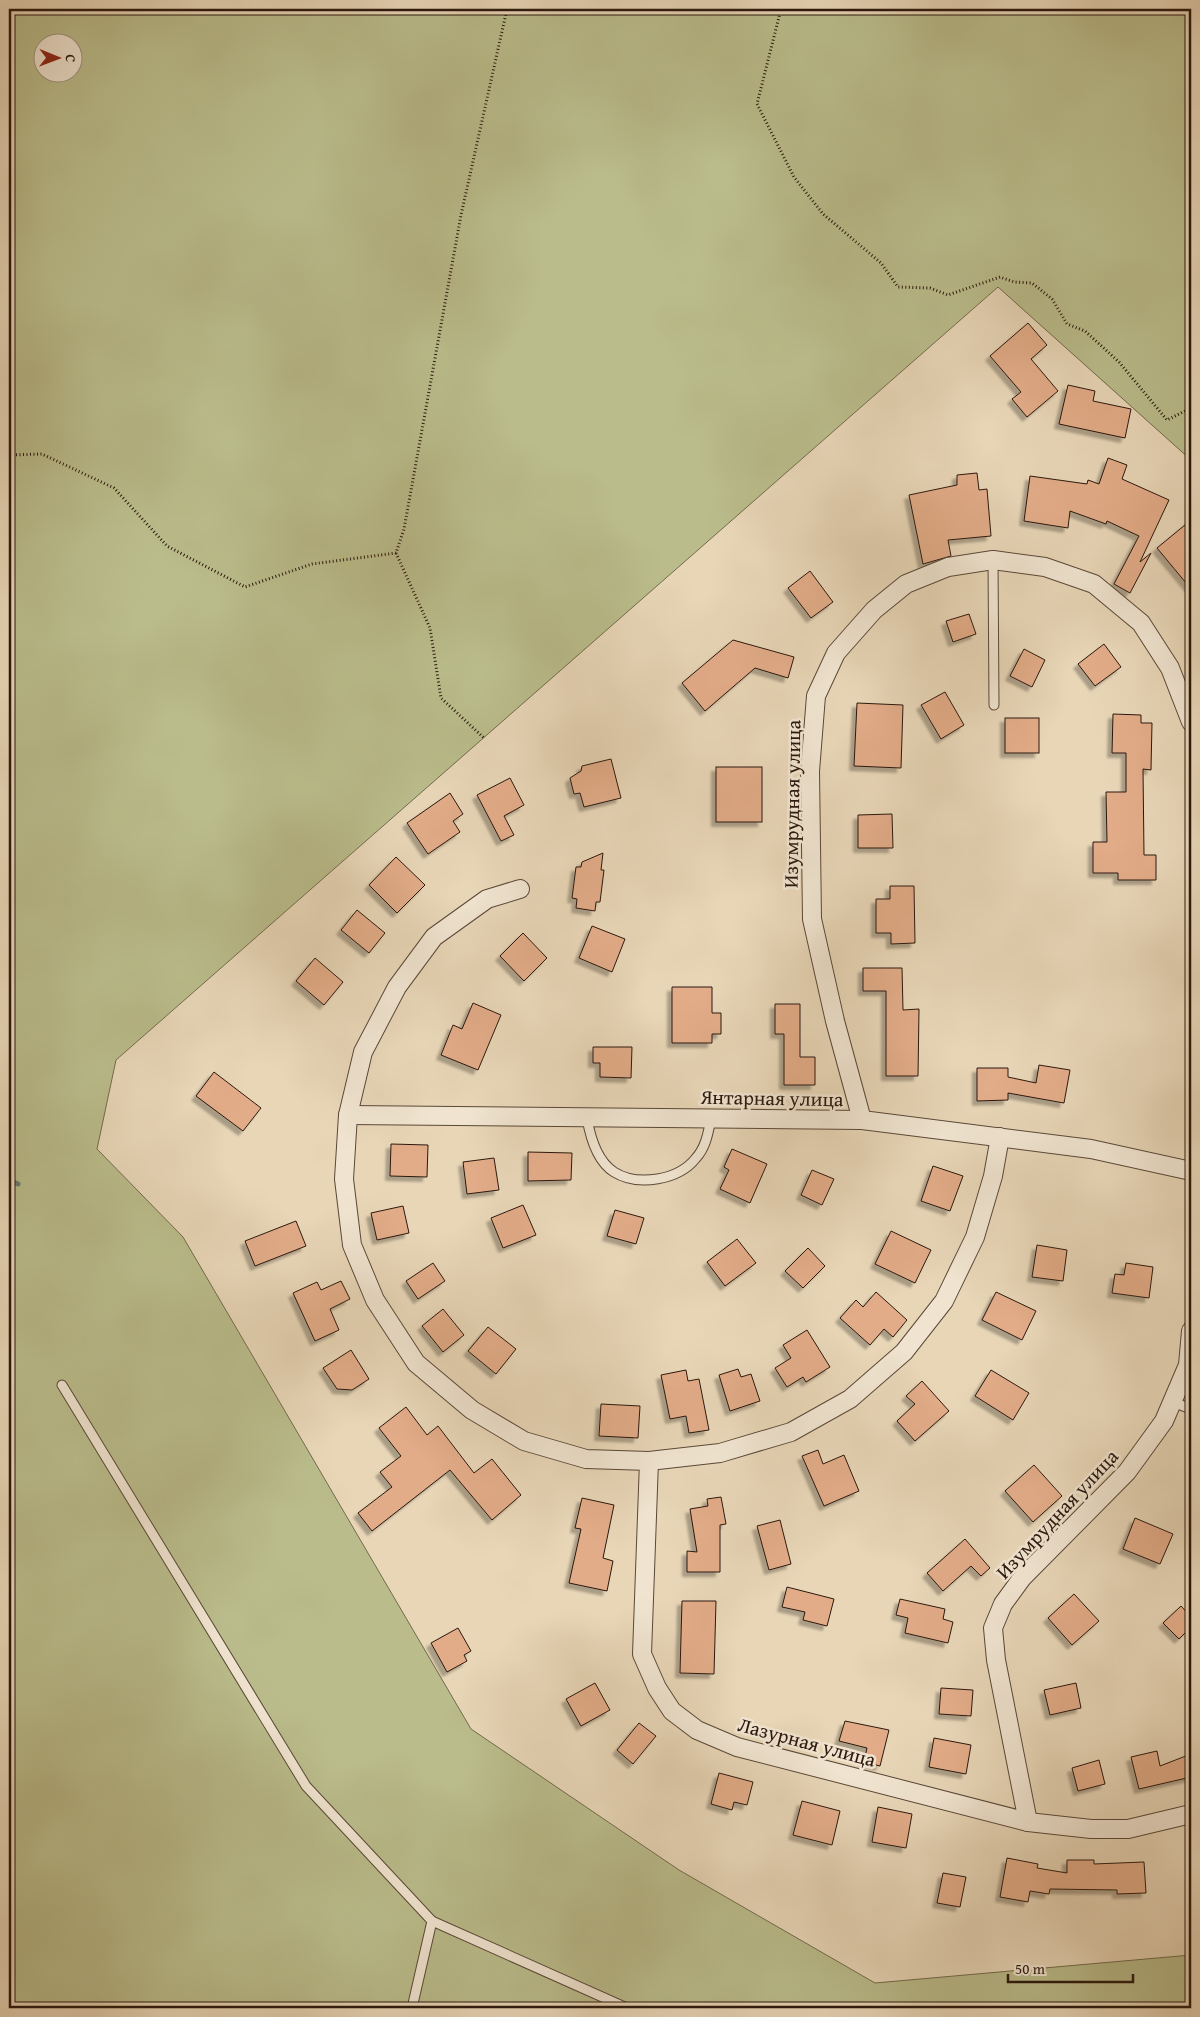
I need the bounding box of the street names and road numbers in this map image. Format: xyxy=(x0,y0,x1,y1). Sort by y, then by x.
street label: Изумрудная улица xyxy=(776,719,807,888)
street label: Янтарная улица xyxy=(699,1082,844,1113)
street label: Изумрудная улица xyxy=(989,1442,1125,1585)
street label: Лазурная улица xyxy=(735,1709,880,1774)

